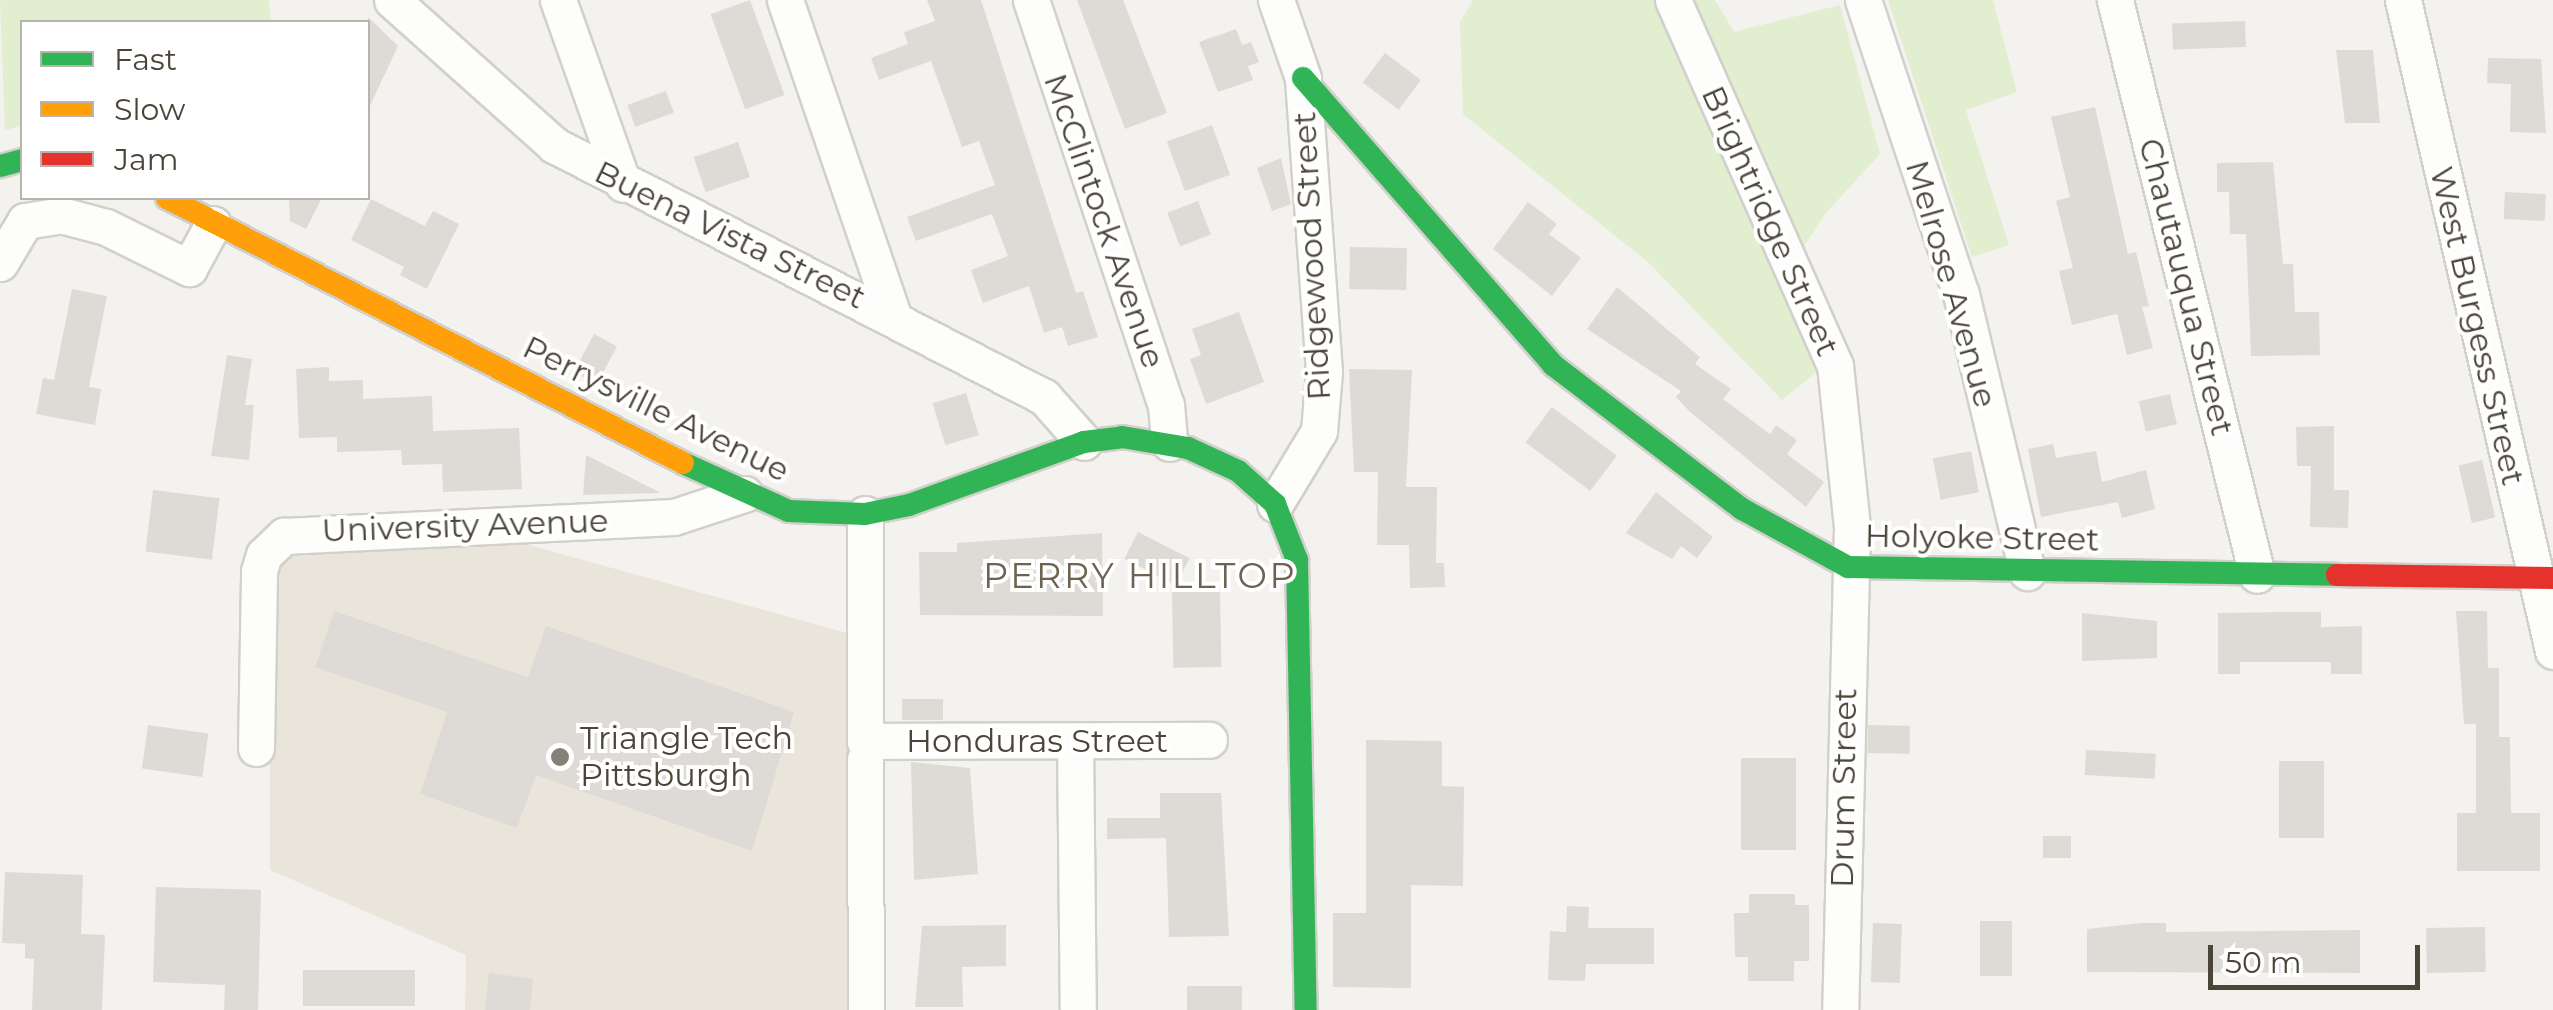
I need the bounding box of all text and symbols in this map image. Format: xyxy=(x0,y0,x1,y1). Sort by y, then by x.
legend xyxy=(20,20,370,200)
text: Fast xyxy=(114,41,177,78)
street label: McClintock Avenue xyxy=(1036,69,1172,373)
street label: Brightridge Street xyxy=(1693,80,1847,362)
text: Slow xyxy=(114,91,185,128)
street label: Ridgewood Street xyxy=(1285,111,1339,401)
street label: Chautauqua Street xyxy=(2131,135,2241,439)
text: Jam xyxy=(114,141,179,178)
street label: Buena Vista Street xyxy=(588,153,872,317)
street label: Melrose Avenue xyxy=(1897,156,2005,412)
street label: West Burgess Street xyxy=(2422,163,2532,489)
street label: Perrysville Avenue xyxy=(517,328,795,490)
street label: University Avenue xyxy=(321,502,609,550)
street label: Holyoke Street xyxy=(1864,517,2100,559)
district label: PERRY HILLTOP xyxy=(983,555,1297,597)
street label: Drum Street xyxy=(1823,688,1865,888)
place label: Triangle Tech Pittsburgh xyxy=(580,720,793,795)
street label: Honduras Street xyxy=(906,722,1168,760)
marker: Triangle Tech Pittsburgh xyxy=(549,746,571,768)
scale bar xyxy=(2213,925,2426,987)
text: 50 m xyxy=(2225,944,2302,981)

